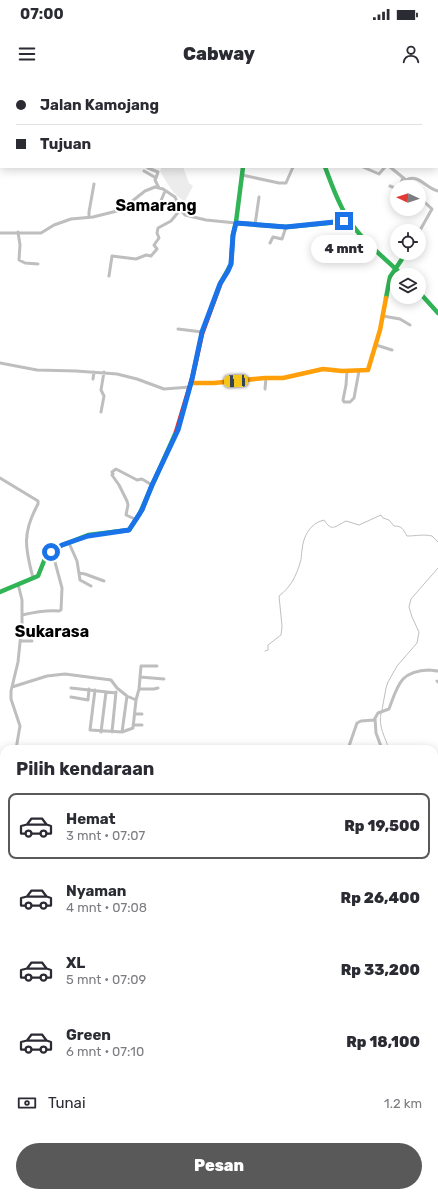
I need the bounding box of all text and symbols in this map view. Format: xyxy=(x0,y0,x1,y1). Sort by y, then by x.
text: 07:00 xyxy=(20,5,64,23)
icon: menu xyxy=(16,43,38,65)
text: Cabway xyxy=(183,43,255,65)
icon: person xyxy=(400,43,422,65)
text: Jalan Kamojang xyxy=(40,96,159,114)
text: Tujuan xyxy=(40,135,91,153)
north arrow xyxy=(390,180,426,216)
map controls xyxy=(390,180,426,304)
district label: Samarang xyxy=(115,196,197,215)
route end xyxy=(335,212,353,230)
button: locate xyxy=(390,224,426,260)
callout: 4 mnt xyxy=(311,235,377,263)
text: 4 mnt xyxy=(325,241,363,256)
button: layers xyxy=(390,268,426,304)
car xyxy=(224,374,248,388)
route start xyxy=(42,543,60,561)
district label: Sukarasa xyxy=(15,622,89,641)
text: Pilih kendaraan xyxy=(16,758,154,780)
icon: car xyxy=(18,808,54,844)
text: Hemat xyxy=(66,810,116,828)
text: Rp 19,500 xyxy=(344,817,420,835)
text: 3 mnt · 07:07 xyxy=(66,828,145,843)
icon: car xyxy=(18,880,54,916)
text: Nyaman xyxy=(66,882,127,900)
text: Rp 26,400 xyxy=(341,889,420,907)
text: 4 mnt · 07:08 xyxy=(66,900,147,915)
icon: car xyxy=(18,952,54,988)
text: XL xyxy=(66,954,85,972)
text: Rp 33,200 xyxy=(341,961,420,979)
text: 5 mnt · 07:09 xyxy=(66,972,146,987)
icon: car xyxy=(18,1024,54,1060)
text: Green xyxy=(66,1026,111,1044)
text: Rp 18,100 xyxy=(346,1033,420,1051)
text: 6 mnt · 07:10 xyxy=(66,1044,144,1059)
icon: cash xyxy=(16,1092,38,1114)
text: Tunai xyxy=(48,1094,86,1112)
text: 1.2 km xyxy=(384,1096,422,1111)
button: Pesan xyxy=(16,1143,422,1189)

